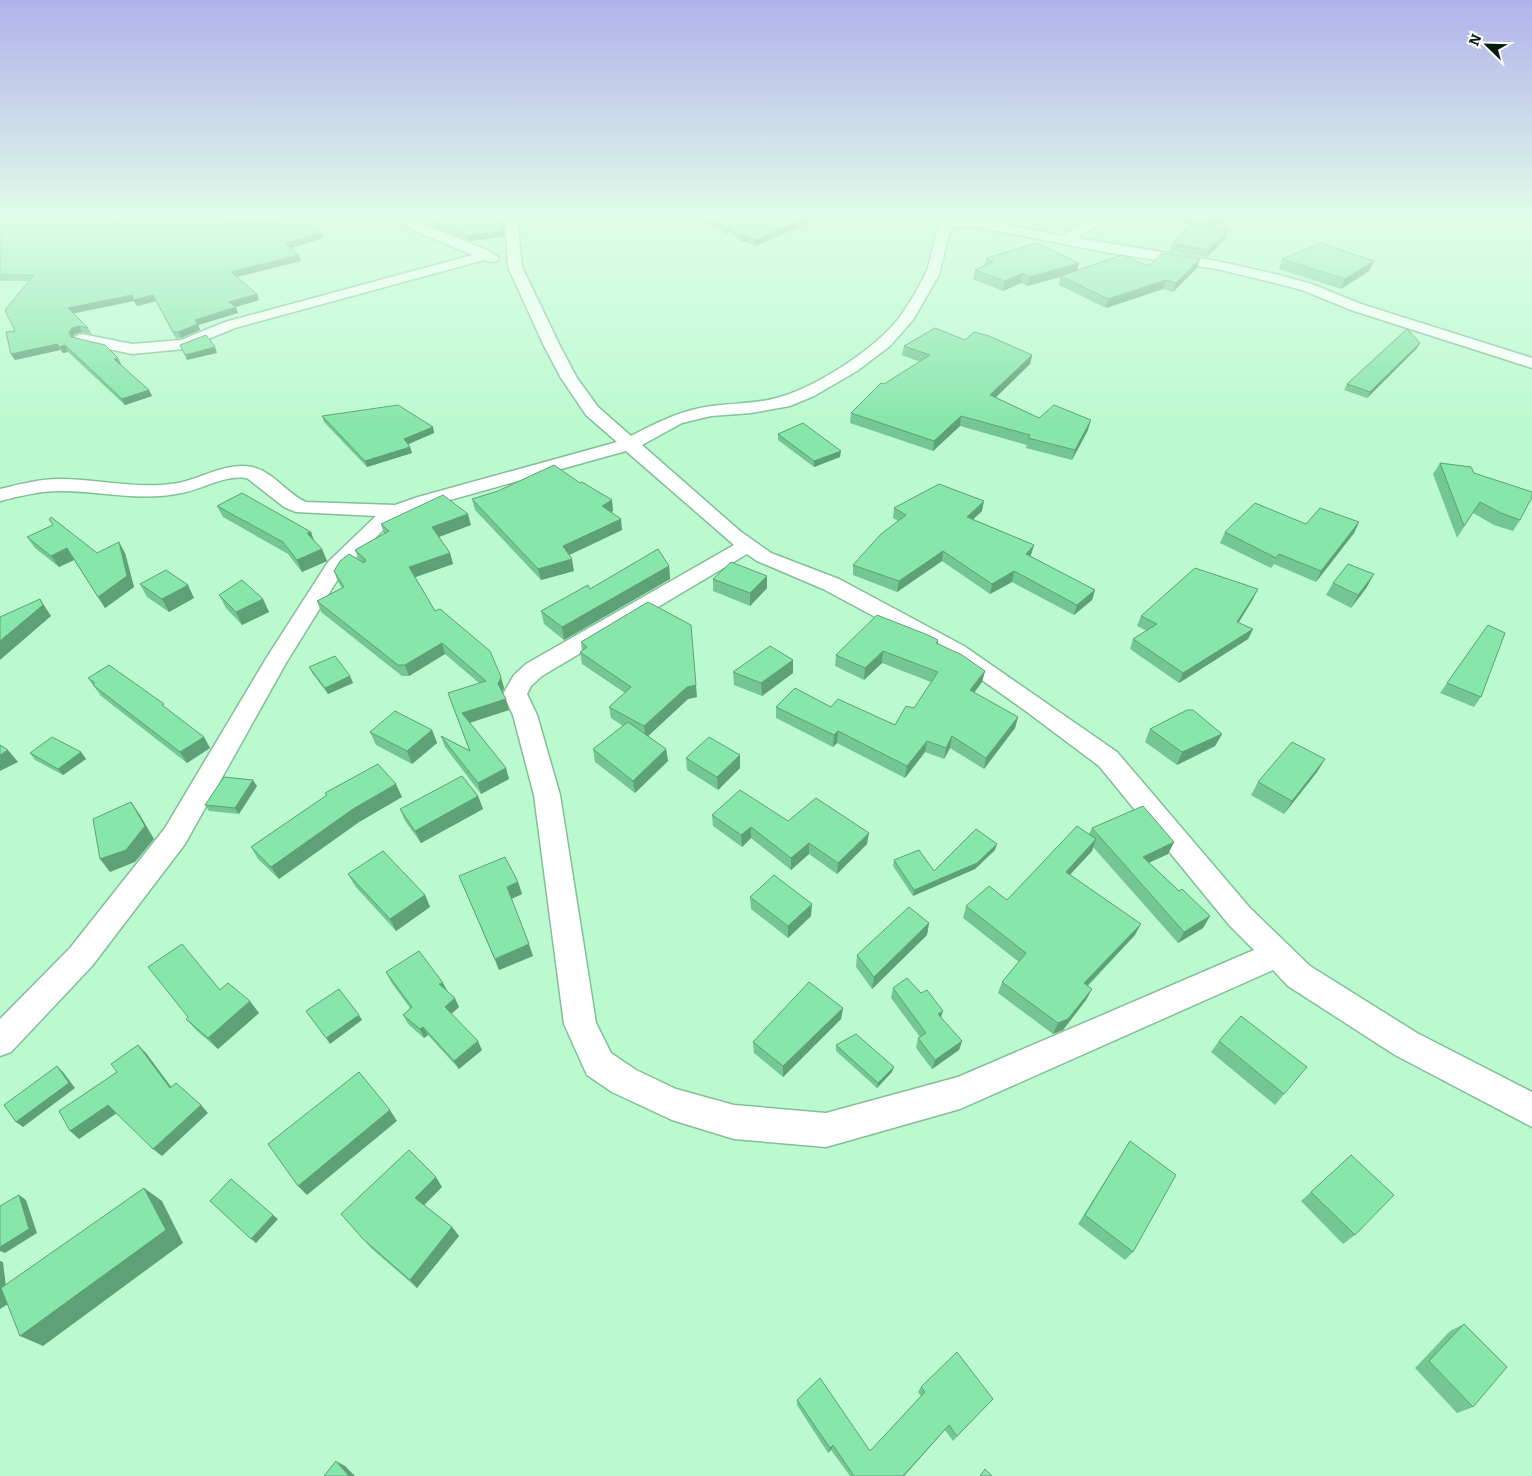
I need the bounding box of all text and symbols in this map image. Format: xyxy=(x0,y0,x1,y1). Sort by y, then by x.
north arrow xyxy=(1462,20,1512,70)
text: N xyxy=(1466,32,1486,48)

